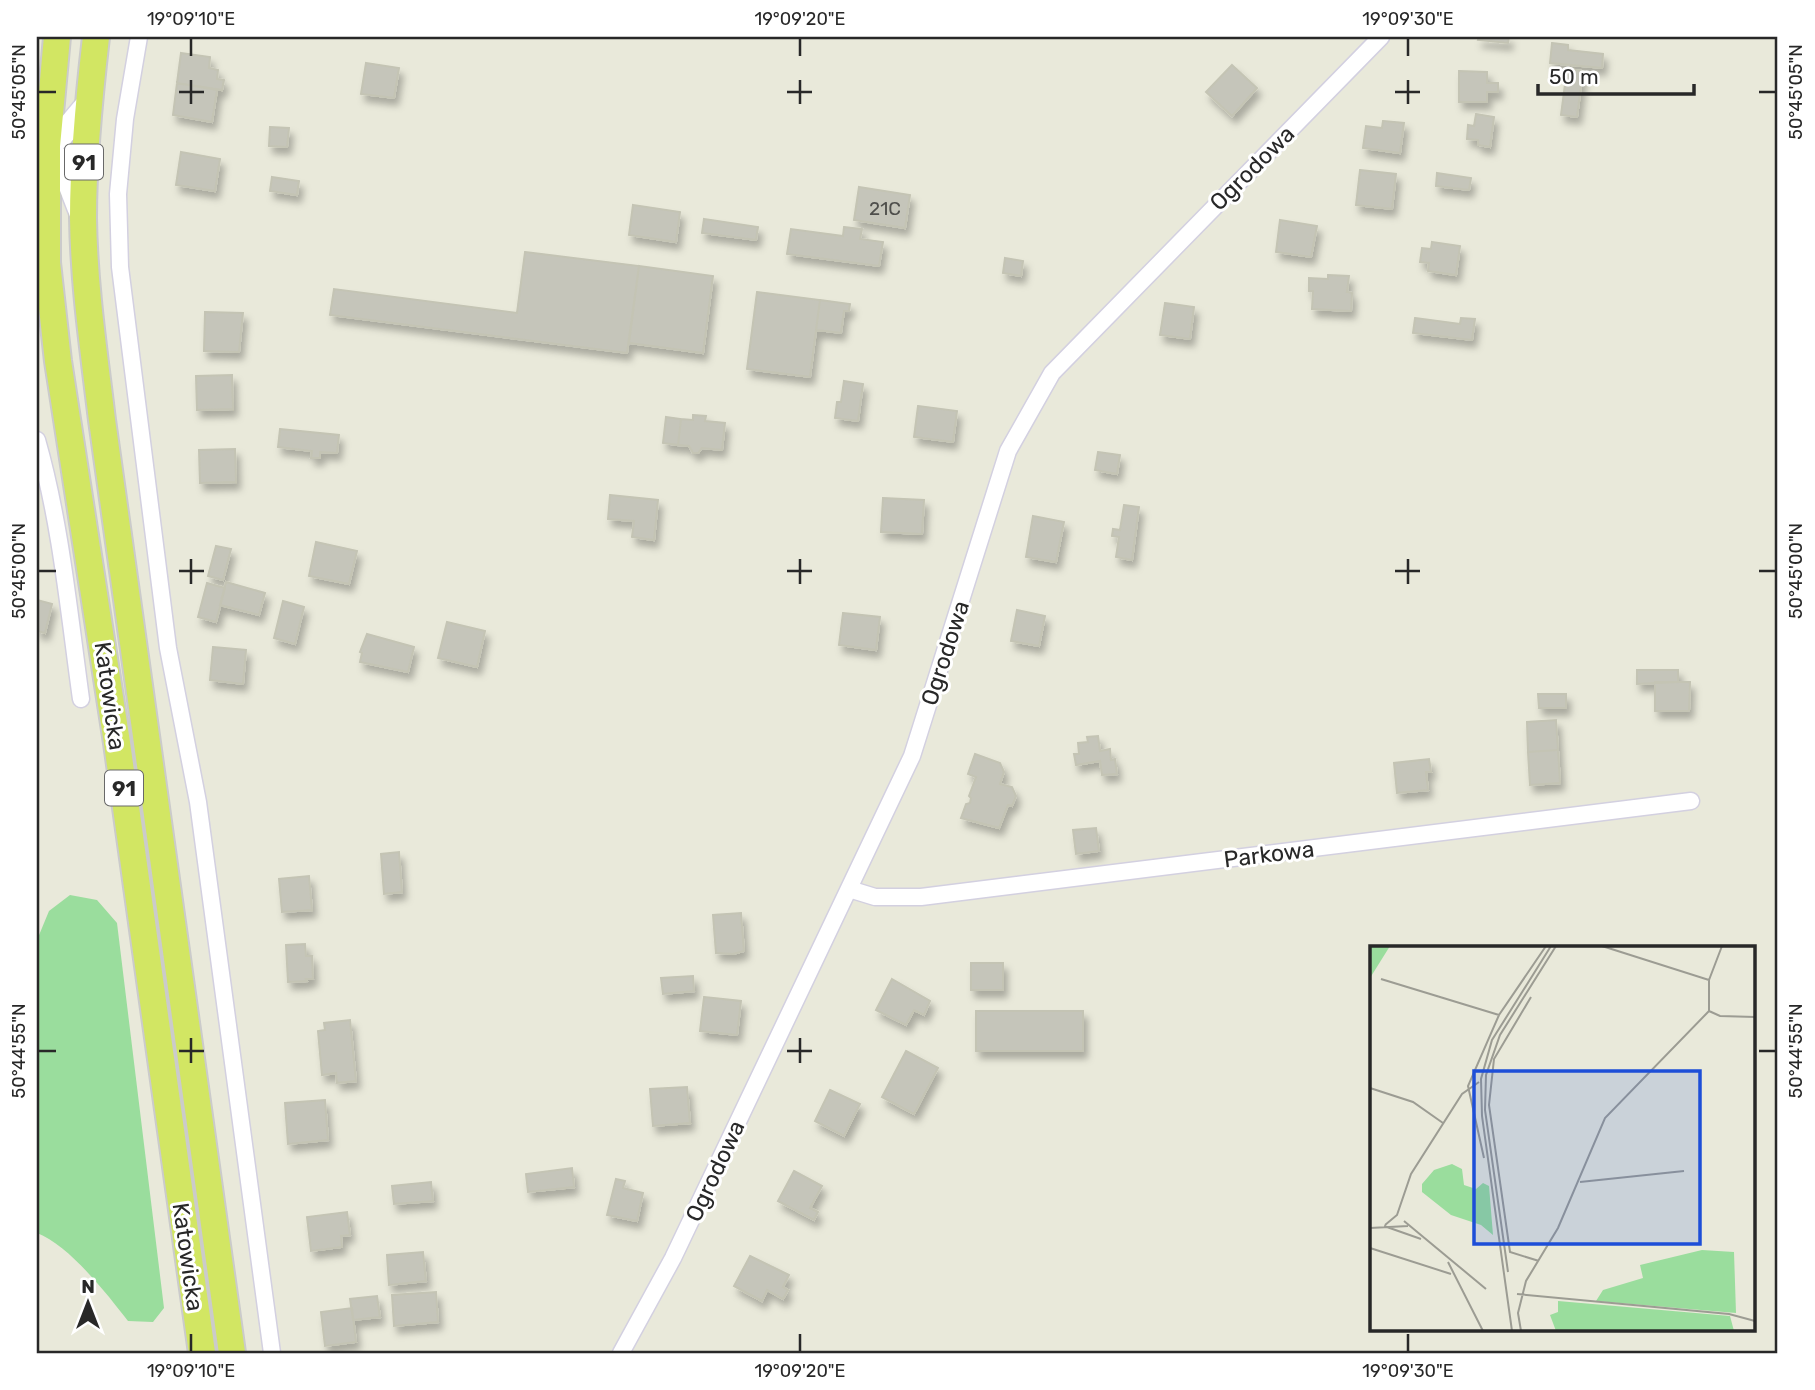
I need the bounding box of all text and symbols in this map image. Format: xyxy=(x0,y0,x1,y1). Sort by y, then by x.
text: 19°09'10"E xyxy=(147,8,235,30)
text: 19°09'20"E xyxy=(754,8,846,30)
text: 19°09'30"E xyxy=(1362,8,1454,30)
text: 50°45'05"N xyxy=(8,44,30,140)
text: 50°45'05"N xyxy=(1785,44,1807,140)
scale bar xyxy=(1538,52,1694,96)
text: 50 m xyxy=(1549,64,1599,89)
street label: Ogrodowa xyxy=(1204,120,1300,216)
road number: 91 xyxy=(65,144,103,180)
house number: 21C xyxy=(869,197,901,220)
text: 50°45'00"N xyxy=(8,523,30,619)
text: 50°45'00"N xyxy=(1785,523,1807,619)
street label: Ogrodowa xyxy=(915,597,975,709)
street label: Katowicka xyxy=(89,640,131,752)
road number: 91 xyxy=(105,770,143,806)
street label: Parkowa xyxy=(1222,835,1316,873)
inset map xyxy=(1370,946,1756,1330)
text: 50°44'55"N xyxy=(8,1004,30,1098)
text: 50°44'55"N xyxy=(1785,1004,1807,1098)
street label: Ogrodowa xyxy=(679,1116,751,1226)
street label: Katowicka xyxy=(167,1201,209,1313)
north arrow xyxy=(52,1268,122,1338)
text: N xyxy=(81,1275,95,1298)
text: 19°09'10"E xyxy=(147,1360,235,1382)
text: 19°09'20"E xyxy=(754,1360,846,1382)
text: 19°09'30"E xyxy=(1362,1360,1454,1382)

